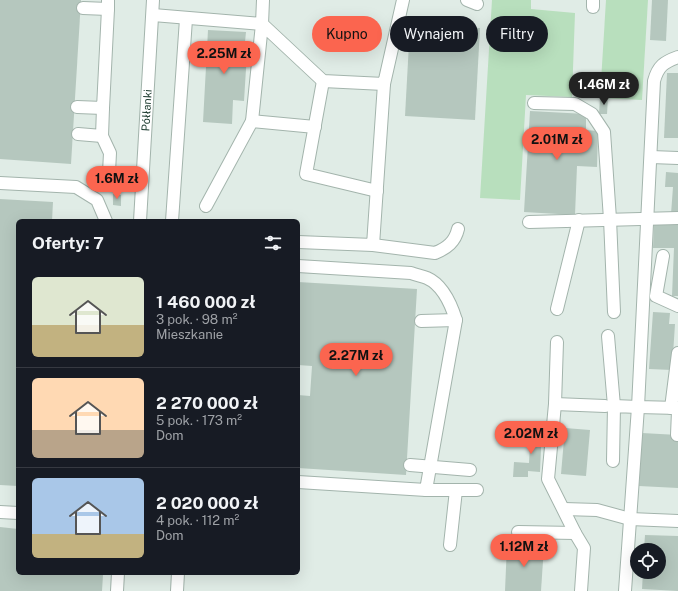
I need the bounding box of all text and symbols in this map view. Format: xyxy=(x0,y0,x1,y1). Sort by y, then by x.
chip: Kupno xyxy=(312,16,382,52)
chip: Wynajem xyxy=(390,16,478,52)
chip: Filtry xyxy=(486,16,548,52)
pin: 2.25M zł xyxy=(183,41,265,75)
text: 2.25M zł xyxy=(196,46,252,61)
pin: 1.46M zł xyxy=(563,72,645,106)
text: 1.46M zł xyxy=(578,77,630,92)
street label: Półłanki xyxy=(139,89,154,132)
pin: 2.01M zł xyxy=(516,127,598,161)
text: 2.01M zł xyxy=(531,132,583,147)
pin: 1.6M zł xyxy=(80,166,154,200)
text: 1.6M zł xyxy=(95,171,139,186)
icon: filters xyxy=(262,232,284,254)
text: Oferty: 7 xyxy=(32,233,104,253)
text: 1 460 000 zł xyxy=(156,292,256,312)
icon: home xyxy=(64,293,112,341)
text: 3 pok. · 98 m² xyxy=(156,312,237,327)
text: Mieszkanie xyxy=(156,327,223,342)
pin: 2.27M zł xyxy=(315,343,397,377)
text: 2.27M zł xyxy=(329,348,383,363)
text: 2 270 000 zł xyxy=(156,393,258,413)
icon: home xyxy=(64,394,112,442)
text: 5 pok. · 173 m² xyxy=(156,413,242,428)
pin: 2.02M zł xyxy=(490,421,572,455)
text: 2.02M zł xyxy=(504,426,558,441)
text: Dom xyxy=(156,428,184,443)
text: 2 020 000 zł xyxy=(156,493,259,513)
icon: home xyxy=(64,494,112,542)
text: 4 pok. · 112 m² xyxy=(156,513,239,528)
text: Dom xyxy=(156,528,184,543)
pin: 1.12M zł xyxy=(483,534,565,568)
text: 1.12M zł xyxy=(499,539,549,554)
map controls xyxy=(630,543,666,579)
button: locate xyxy=(630,543,666,579)

